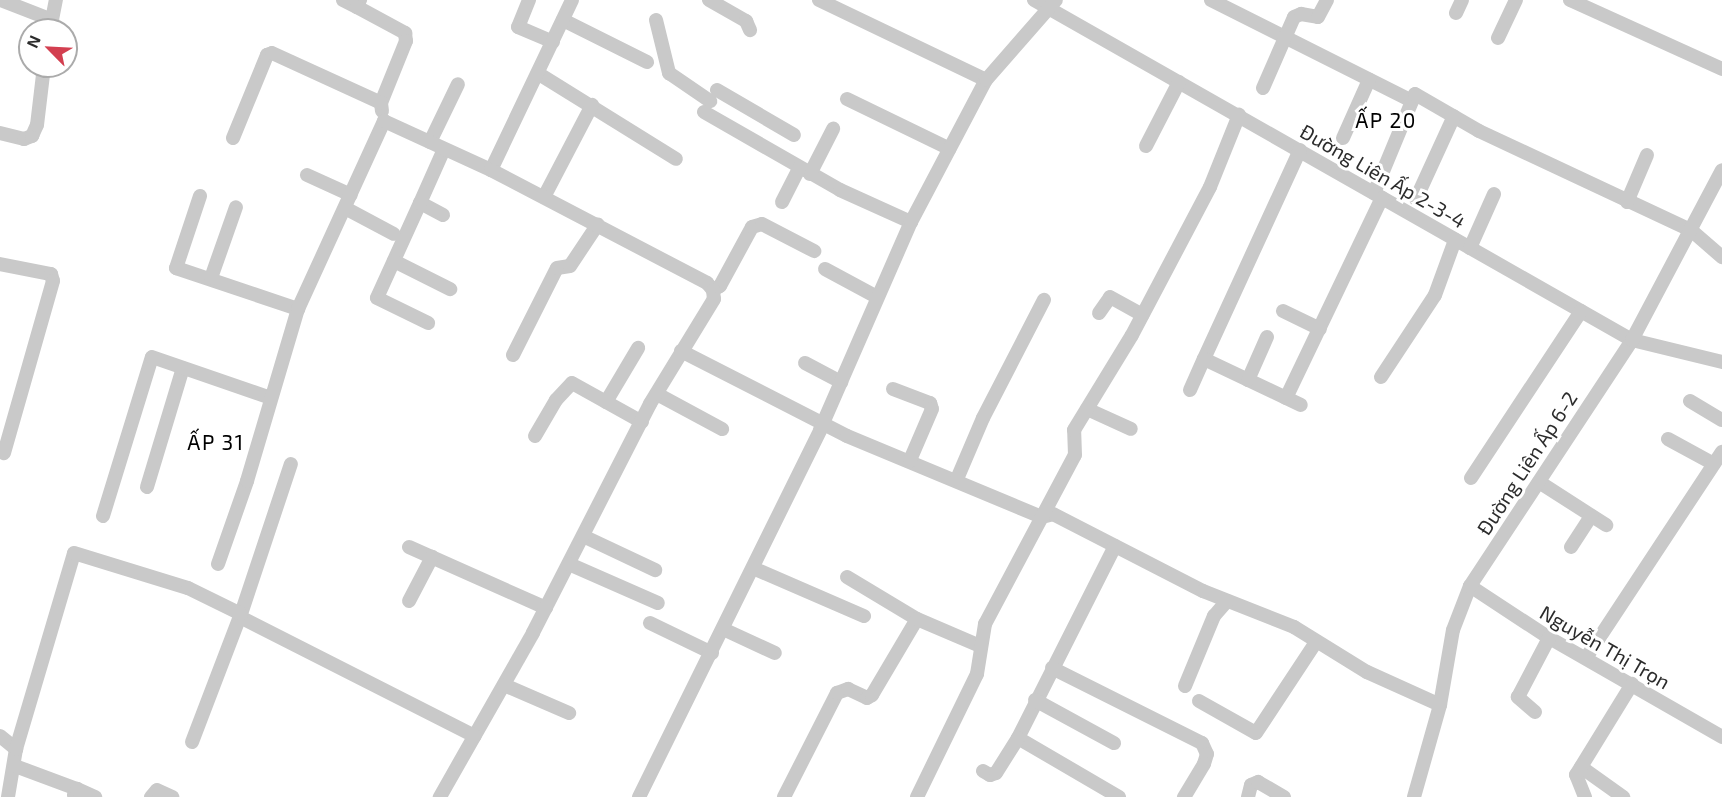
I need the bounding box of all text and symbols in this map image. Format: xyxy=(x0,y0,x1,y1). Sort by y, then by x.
north arrow xyxy=(18,18,78,78)
text: N xyxy=(22,32,44,50)
district label: ẤP 20 xyxy=(1355,107,1417,133)
street label: Đường Liên Ấp 2-3-4 xyxy=(1296,119,1470,233)
street label: Đường Liên Ấp 6-2 xyxy=(1472,387,1582,539)
district label: ẤP 31 xyxy=(187,429,245,455)
street label: Nguyễn Thị Trọn xyxy=(1535,600,1675,694)

